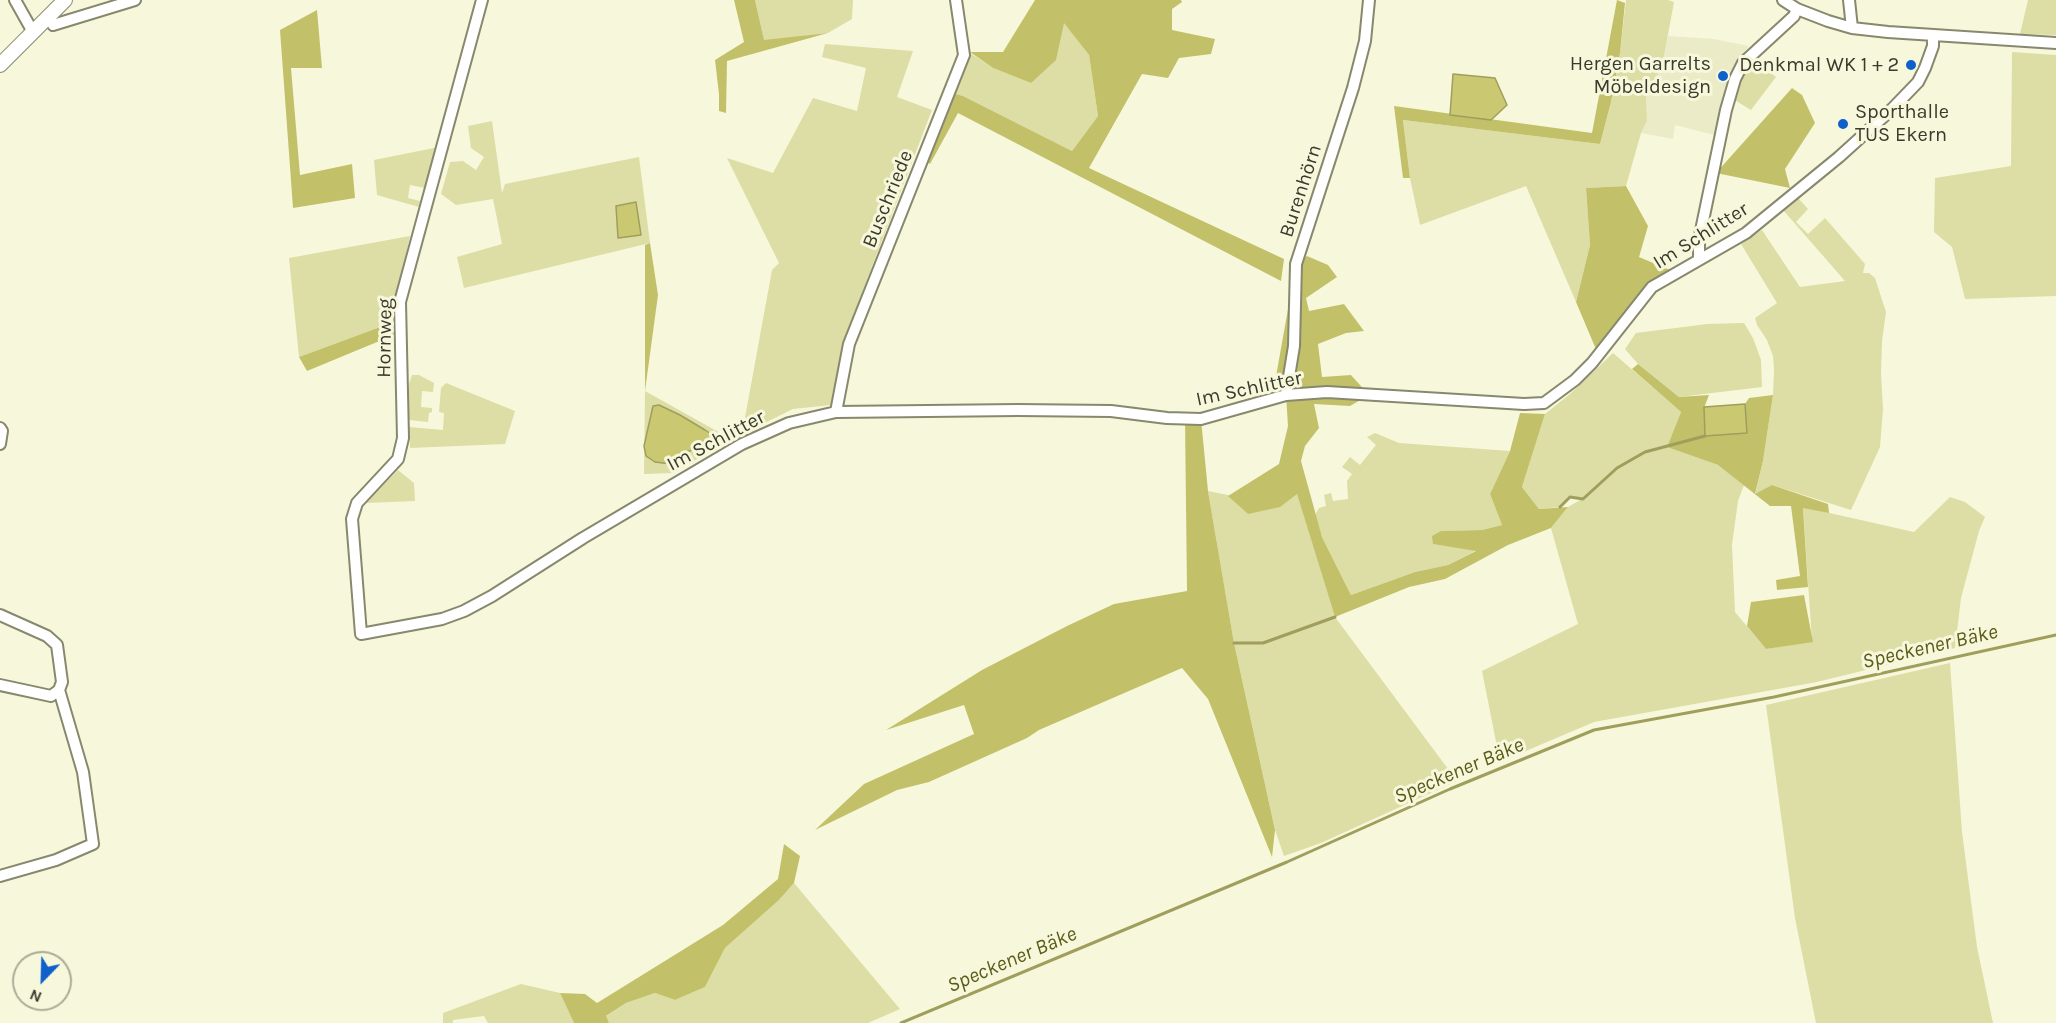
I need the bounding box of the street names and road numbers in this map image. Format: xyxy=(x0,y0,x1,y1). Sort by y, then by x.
street label: Burenhörn xyxy=(1275,141,1327,241)
street label: Buschriede xyxy=(858,147,918,251)
street label: Im Schlitter xyxy=(1649,197,1753,275)
street label: Hornweg xyxy=(372,298,398,378)
street label: Im Schlitter xyxy=(1194,366,1304,412)
street label: Im Schlitter xyxy=(663,405,769,477)

